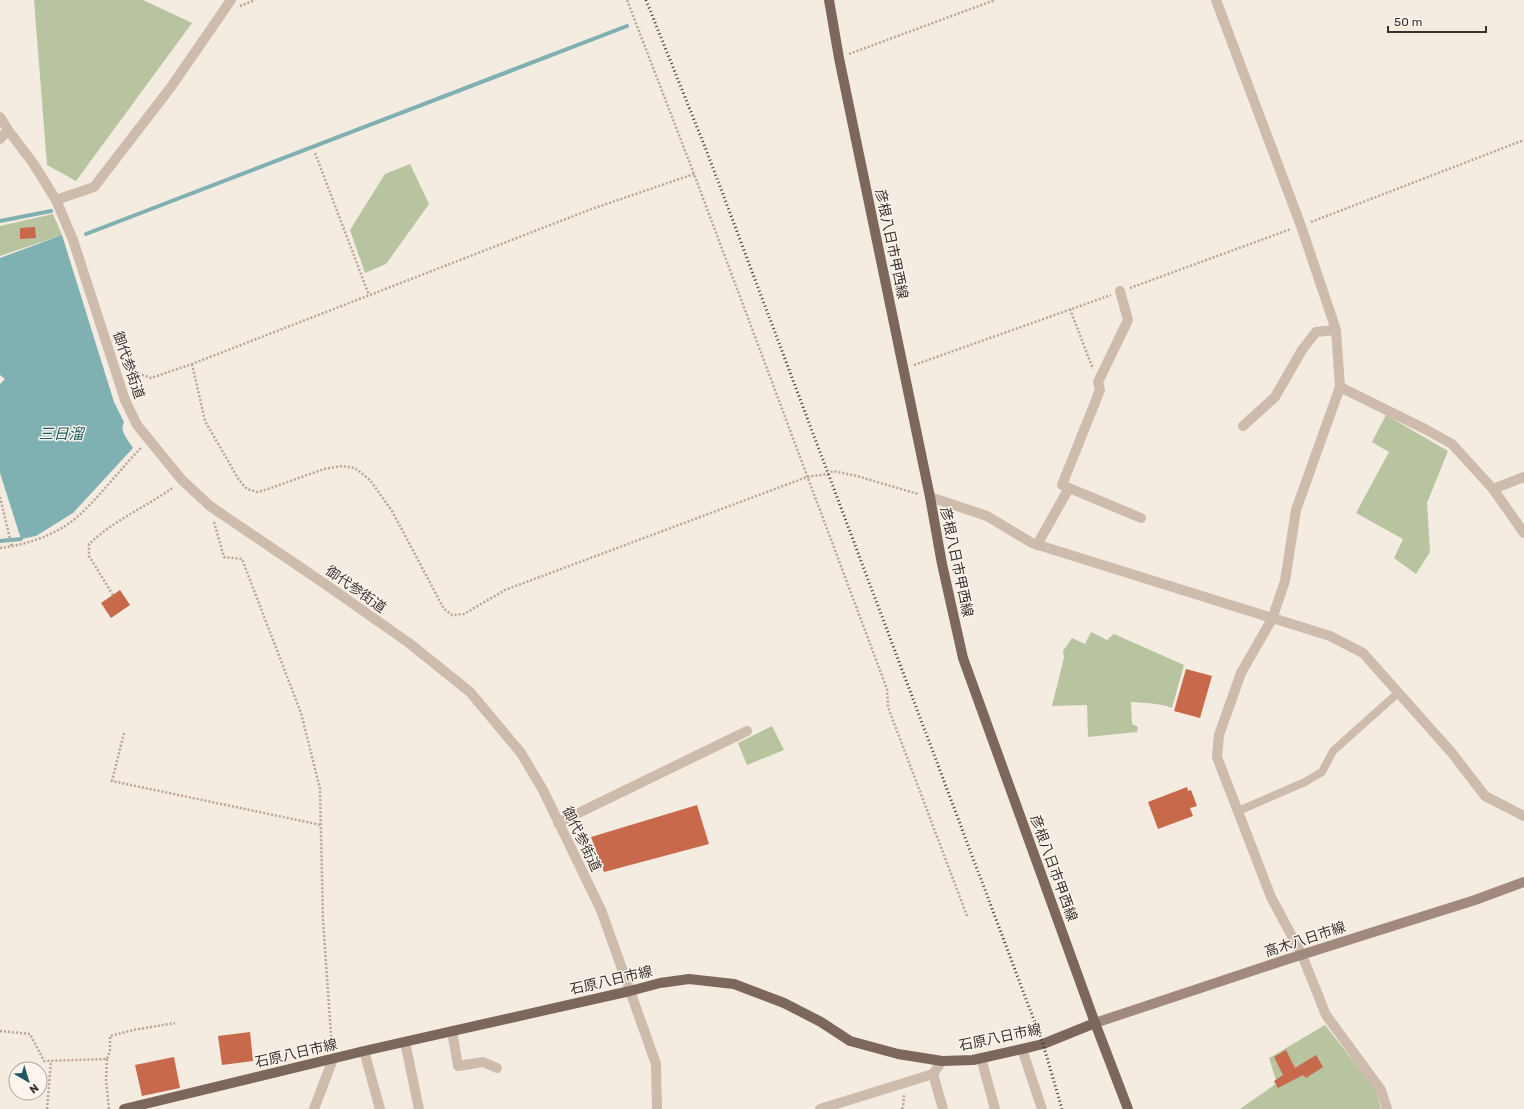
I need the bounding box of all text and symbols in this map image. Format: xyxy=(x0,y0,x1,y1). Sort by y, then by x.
scale bar xyxy=(1388,8,1486,34)
text: 50 m xyxy=(1394,15,1422,29)
street label: 彦根八日市甲西線 xyxy=(872,188,911,301)
street label: 御代参街道 xyxy=(109,329,148,401)
water label: 三日溜 xyxy=(38,425,85,443)
street label: 彦根八日市甲西線 xyxy=(937,506,976,619)
street label: 御代参街道 xyxy=(322,562,389,616)
street label: 御代参街道 xyxy=(559,804,605,874)
street label: 彦根八日市甲西線 xyxy=(1026,813,1081,924)
street label: 高木八日市線 xyxy=(1263,918,1348,961)
street label: 石原八日市線 xyxy=(568,963,654,998)
street label: 石原八日市線 xyxy=(957,1020,1043,1055)
street label: 石原八日市線 xyxy=(253,1036,339,1071)
north arrow xyxy=(8,1061,48,1101)
text: N xyxy=(27,1081,41,1096)

